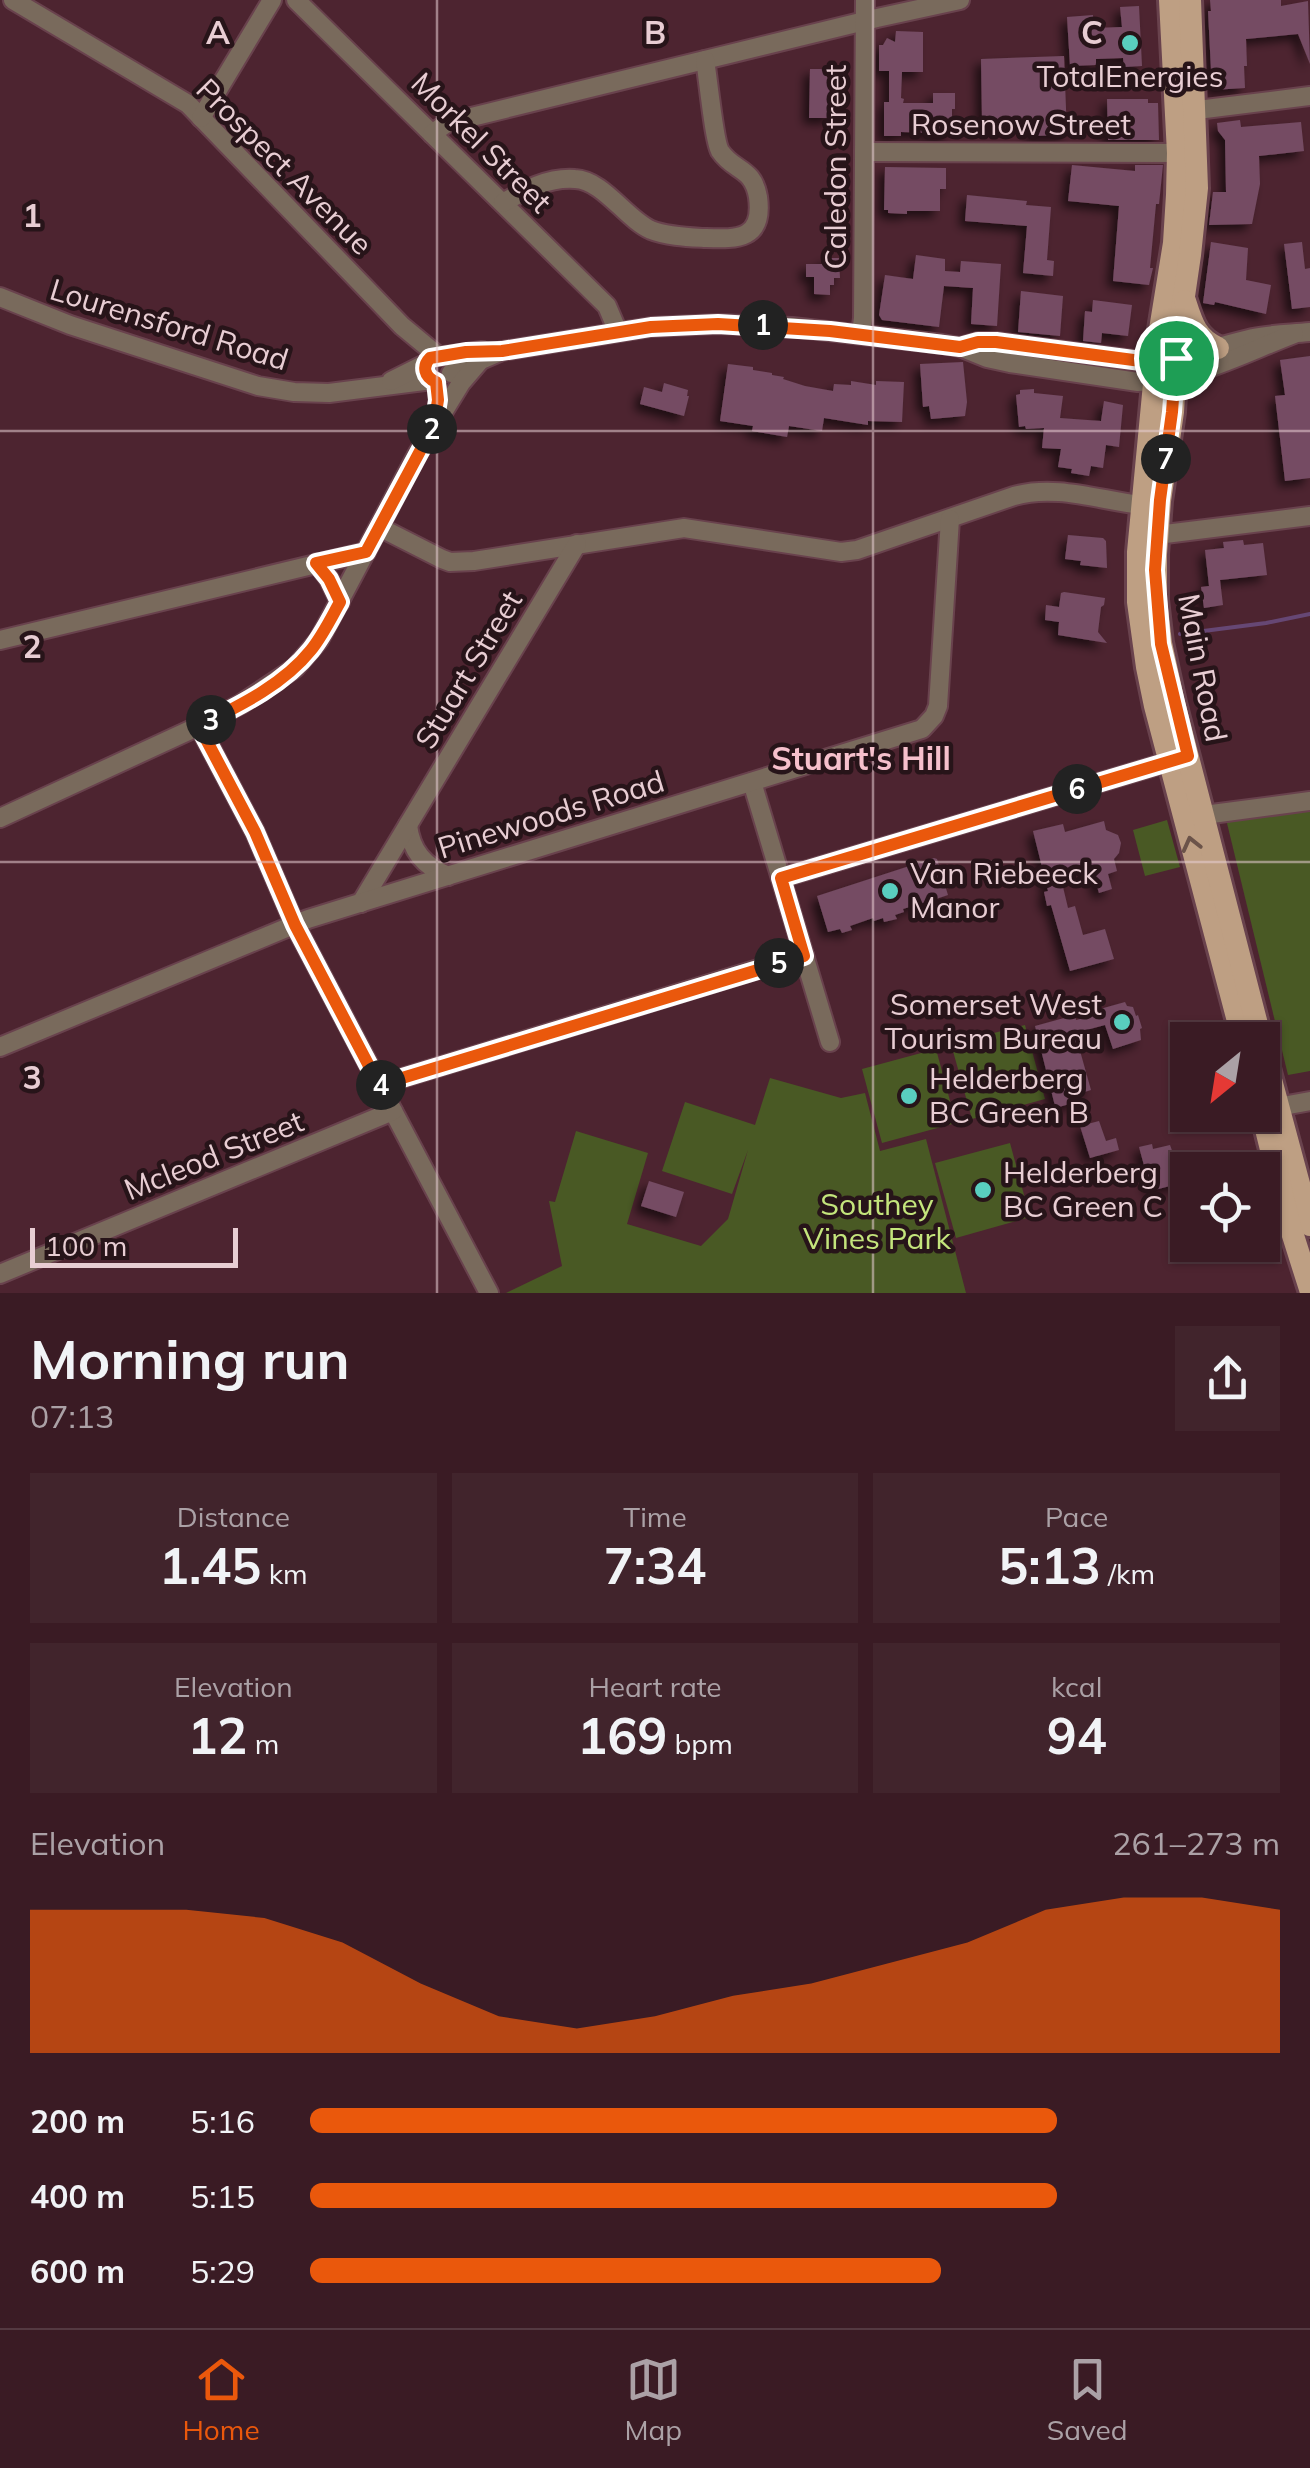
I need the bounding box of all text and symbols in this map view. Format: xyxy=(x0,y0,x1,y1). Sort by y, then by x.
text: A xyxy=(206,12,230,52)
text: B xyxy=(644,12,666,52)
text: C xyxy=(1081,12,1103,52)
marker: TotalEnergies xyxy=(1119,32,1141,54)
place label: TotalEnergies xyxy=(1036,57,1224,95)
street label: Morkel Street xyxy=(404,64,560,220)
street label: Caledon Street xyxy=(816,65,854,270)
street label: Prospect Avenue xyxy=(189,70,381,262)
street label: Rosenow Street xyxy=(911,105,1131,143)
text: 1 xyxy=(22,195,42,235)
street label: Lourensford Road xyxy=(46,270,293,378)
pin: 1 xyxy=(738,300,788,350)
text: 1 xyxy=(755,307,771,342)
pin xyxy=(1134,316,1219,401)
icon: arrive xyxy=(1149,331,1204,386)
pin: 2 xyxy=(407,404,457,454)
text: 2 xyxy=(424,411,440,446)
pin: 7 xyxy=(1141,434,1191,484)
text: 7 xyxy=(1158,441,1174,476)
street label: Stuart Street xyxy=(406,584,530,755)
street label: Main Road xyxy=(1170,591,1236,745)
text: 2 xyxy=(22,626,42,666)
pin: 3 xyxy=(186,695,236,745)
text: 3 xyxy=(203,702,219,737)
district label: Stuart's Hill xyxy=(771,738,951,778)
street label: Pinewoods Road xyxy=(433,762,669,867)
pin: 6 xyxy=(1052,764,1102,814)
text: 6 xyxy=(1069,771,1085,806)
one-way arrow xyxy=(1181,836,1202,853)
place label: Van Riebeeck Manor xyxy=(910,854,1098,926)
marker: Van Riebeeck Manor xyxy=(879,880,901,902)
pin: 5 xyxy=(754,938,804,988)
text: 5 xyxy=(771,945,787,980)
place label: Somerset West Tourism Bureau xyxy=(885,985,1102,1057)
marker: Somerset West Tourism Bureau xyxy=(1111,1011,1133,1033)
north arrow xyxy=(1170,1022,1280,1132)
map controls xyxy=(1170,1022,1280,1262)
text: 3 xyxy=(22,1057,42,1097)
place label: Helderberg BC Green B xyxy=(929,1059,1089,1131)
pin: 4 xyxy=(356,1060,406,1110)
text: 4 xyxy=(373,1067,389,1102)
marker: Helderberg BC Green B xyxy=(898,1085,920,1107)
street label: Mcleod Street xyxy=(118,1102,309,1208)
button: locate xyxy=(1170,1152,1280,1262)
place label: Helderberg BC Green C xyxy=(1003,1153,1163,1225)
marker: Helderberg BC Green C xyxy=(972,1179,994,1201)
park label: Southey Vines Park xyxy=(803,1185,951,1257)
scale bar xyxy=(30,1223,238,1268)
text: 100 m xyxy=(45,1228,127,1263)
text: Morning run xyxy=(30,1324,350,1393)
button: share xyxy=(1175,1326,1280,1431)
text: 07:13 xyxy=(30,1396,114,1436)
text: Distance xyxy=(177,1499,290,1534)
text: Time xyxy=(623,1499,687,1534)
text: Pace xyxy=(1045,1499,1108,1534)
text: 1.45 xyxy=(159,1534,261,1597)
text: 7:34 xyxy=(604,1534,706,1597)
text: 5:13 xyxy=(998,1534,1101,1597)
text: km xyxy=(261,1556,308,1591)
text: /km xyxy=(1101,1556,1155,1591)
text: Elevation xyxy=(174,1669,293,1704)
text: Heart rate xyxy=(588,1669,722,1704)
text: kcal xyxy=(1051,1669,1102,1704)
text: 12 xyxy=(187,1704,247,1767)
text: 169 xyxy=(577,1704,667,1767)
text: 94 xyxy=(1047,1704,1107,1767)
text: m xyxy=(247,1726,279,1761)
text: bpm xyxy=(667,1726,733,1761)
text: Elevation xyxy=(30,1823,165,1863)
text: 261–273 m xyxy=(1112,1823,1280,1863)
text: 200 m xyxy=(30,2101,125,2141)
text: 5:16 xyxy=(190,2101,255,2141)
text: 400 m xyxy=(30,2176,125,2216)
text: 5:15 xyxy=(190,2176,255,2216)
text: 600 m xyxy=(30,2251,125,2291)
text: 5:29 xyxy=(190,2251,255,2291)
tab: Home xyxy=(182,2352,260,2447)
tab: Map xyxy=(624,2352,682,2447)
tab: Saved xyxy=(1047,2352,1128,2447)

